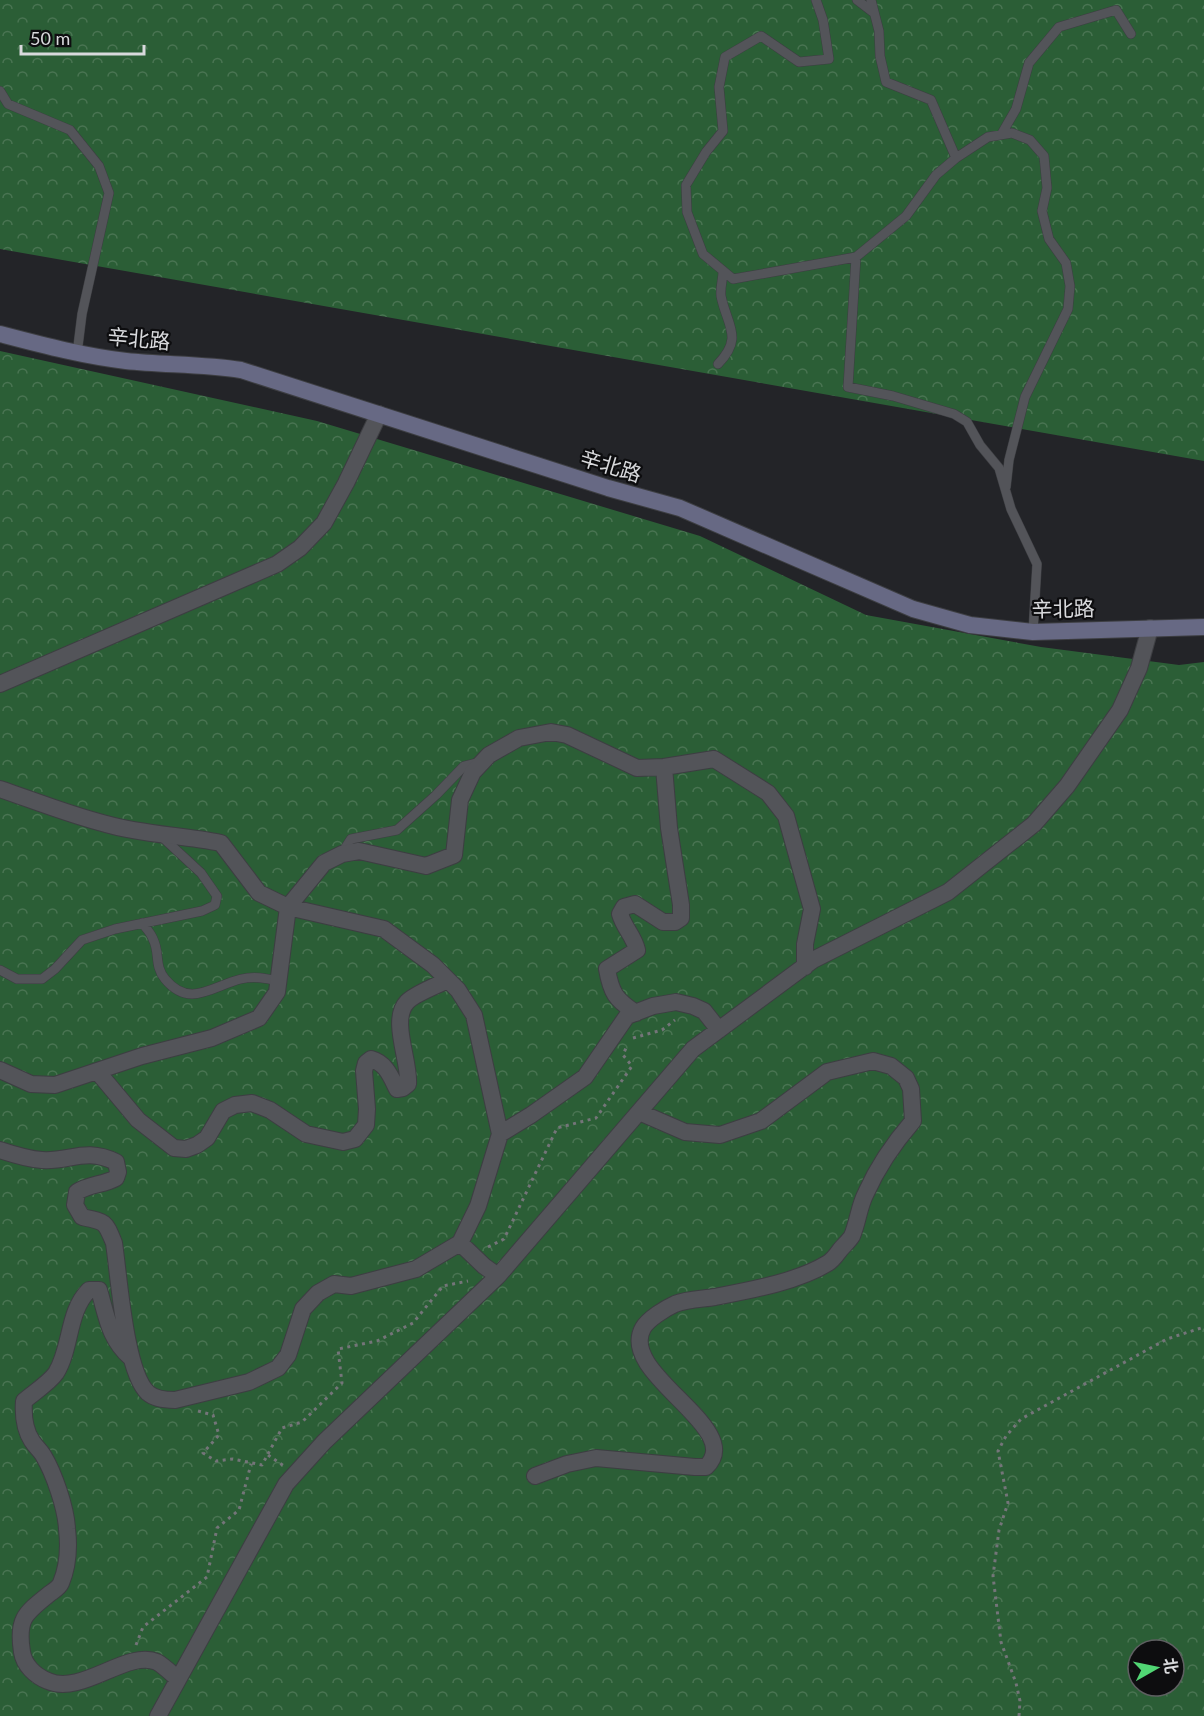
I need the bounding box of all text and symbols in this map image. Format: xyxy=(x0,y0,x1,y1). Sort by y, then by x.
scale bar xyxy=(21,18,144,56)
text: 50 m xyxy=(30,27,70,49)
street label: 辛北路 xyxy=(107,323,171,353)
street label: 辛北路 xyxy=(577,444,645,486)
street label: 辛北路 xyxy=(1031,595,1095,621)
north arrow xyxy=(1126,1638,1186,1698)
text: 北 xyxy=(1161,1656,1182,1675)

